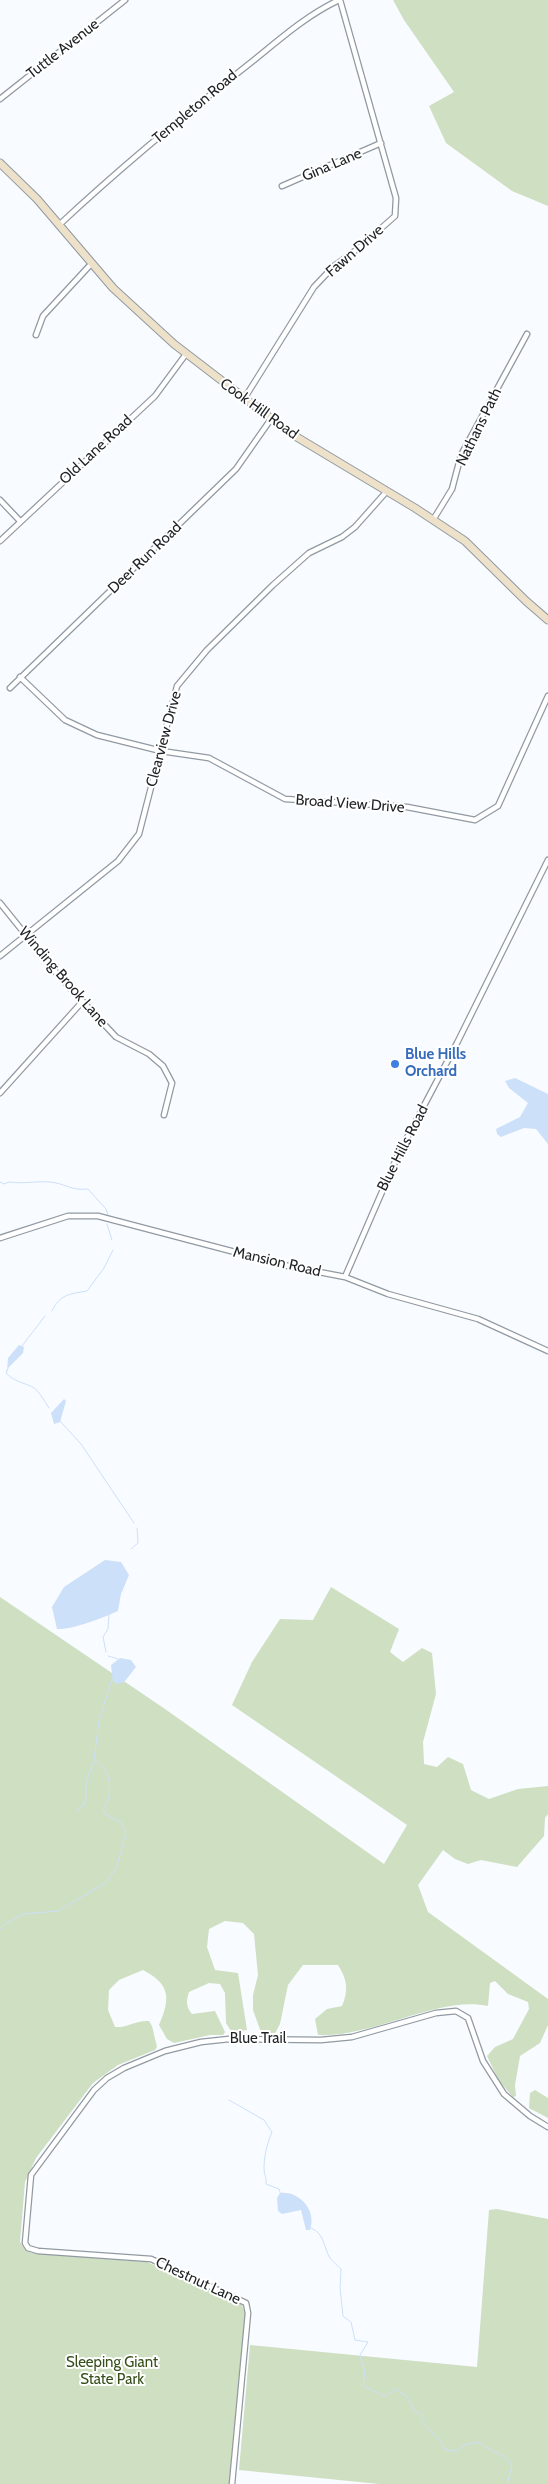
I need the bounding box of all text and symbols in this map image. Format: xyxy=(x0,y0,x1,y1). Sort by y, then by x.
street label: Tuttle Avenue xyxy=(23,15,103,83)
street label: Templeton Road xyxy=(149,66,241,148)
street label: Gina Lane xyxy=(300,144,364,186)
street label: Fawn Drive xyxy=(323,221,387,281)
street label: Cook Hill Road xyxy=(216,375,302,443)
street label: Nathans Path xyxy=(452,385,506,469)
street label: Old Lane Road xyxy=(56,412,136,488)
street label: Deer Run Road xyxy=(104,518,186,598)
street label: Clearview Drive xyxy=(143,689,185,789)
street label: Broad View Drive xyxy=(295,791,405,817)
street label: Winding Brook Lane xyxy=(14,923,112,1031)
place label: Blue Hills Orchard xyxy=(405,1046,466,1081)
marker: Blue Hills Orchard xyxy=(389,1058,401,1070)
street label: Blue Hills Road xyxy=(374,1102,432,1194)
street label: Mansion Road xyxy=(231,1243,323,1281)
street label: Blue Trail xyxy=(230,2030,286,2048)
street label: Chestnut Lane xyxy=(153,2253,243,2309)
park label: Sleeping Giant State Park xyxy=(66,2354,158,2389)

